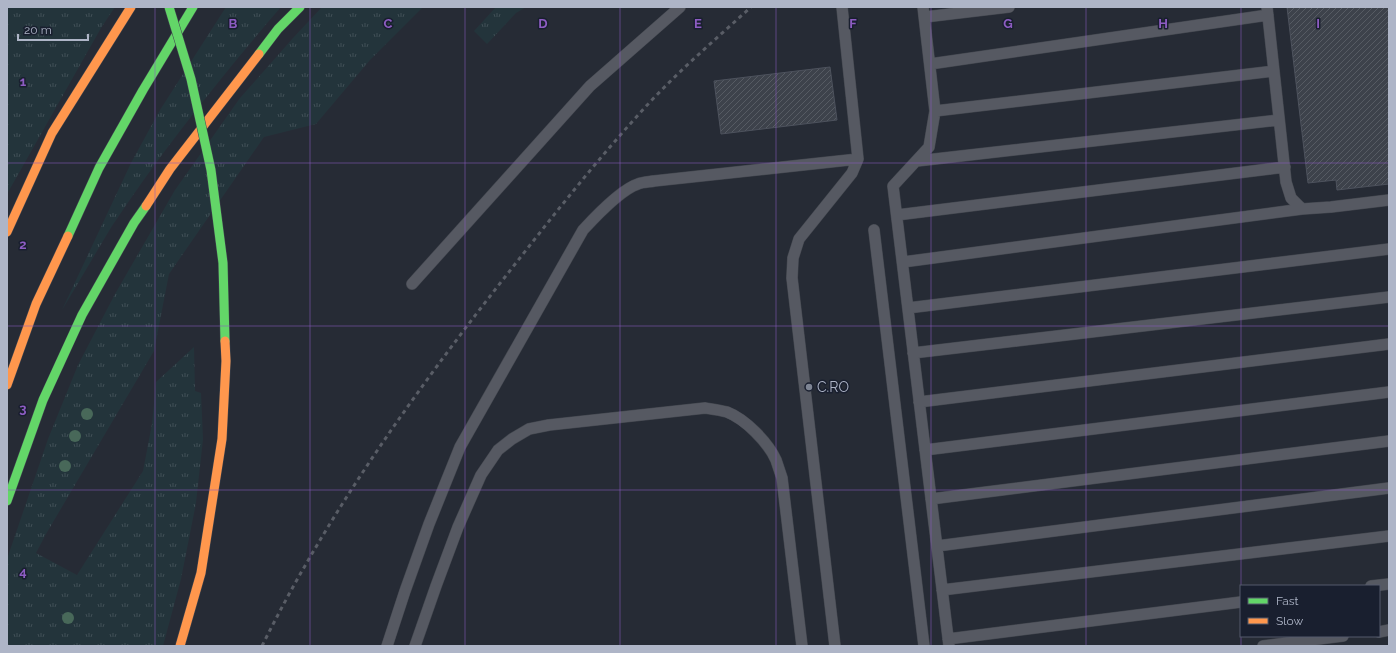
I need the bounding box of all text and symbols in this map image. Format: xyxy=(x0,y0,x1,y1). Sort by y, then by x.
scale bar xyxy=(18,16,88,42)
text: B xyxy=(229,16,238,31)
text: C xyxy=(384,16,393,31)
text: D xyxy=(538,16,548,31)
text: E xyxy=(694,16,702,31)
text: F xyxy=(849,16,857,31)
text: G xyxy=(1003,16,1013,31)
text: H xyxy=(1158,16,1168,31)
text: I xyxy=(1316,16,1320,31)
text: 20 m xyxy=(24,23,52,37)
text: 1 xyxy=(20,74,27,89)
text: 2 xyxy=(19,237,27,252)
place label: C.RO xyxy=(817,379,849,395)
marker: C.RO xyxy=(804,382,814,392)
text: 3 xyxy=(19,401,27,416)
text: 4 xyxy=(19,564,27,579)
legend xyxy=(1240,585,1380,637)
text: Fast xyxy=(1276,594,1299,608)
text: Slow xyxy=(1276,614,1303,628)

